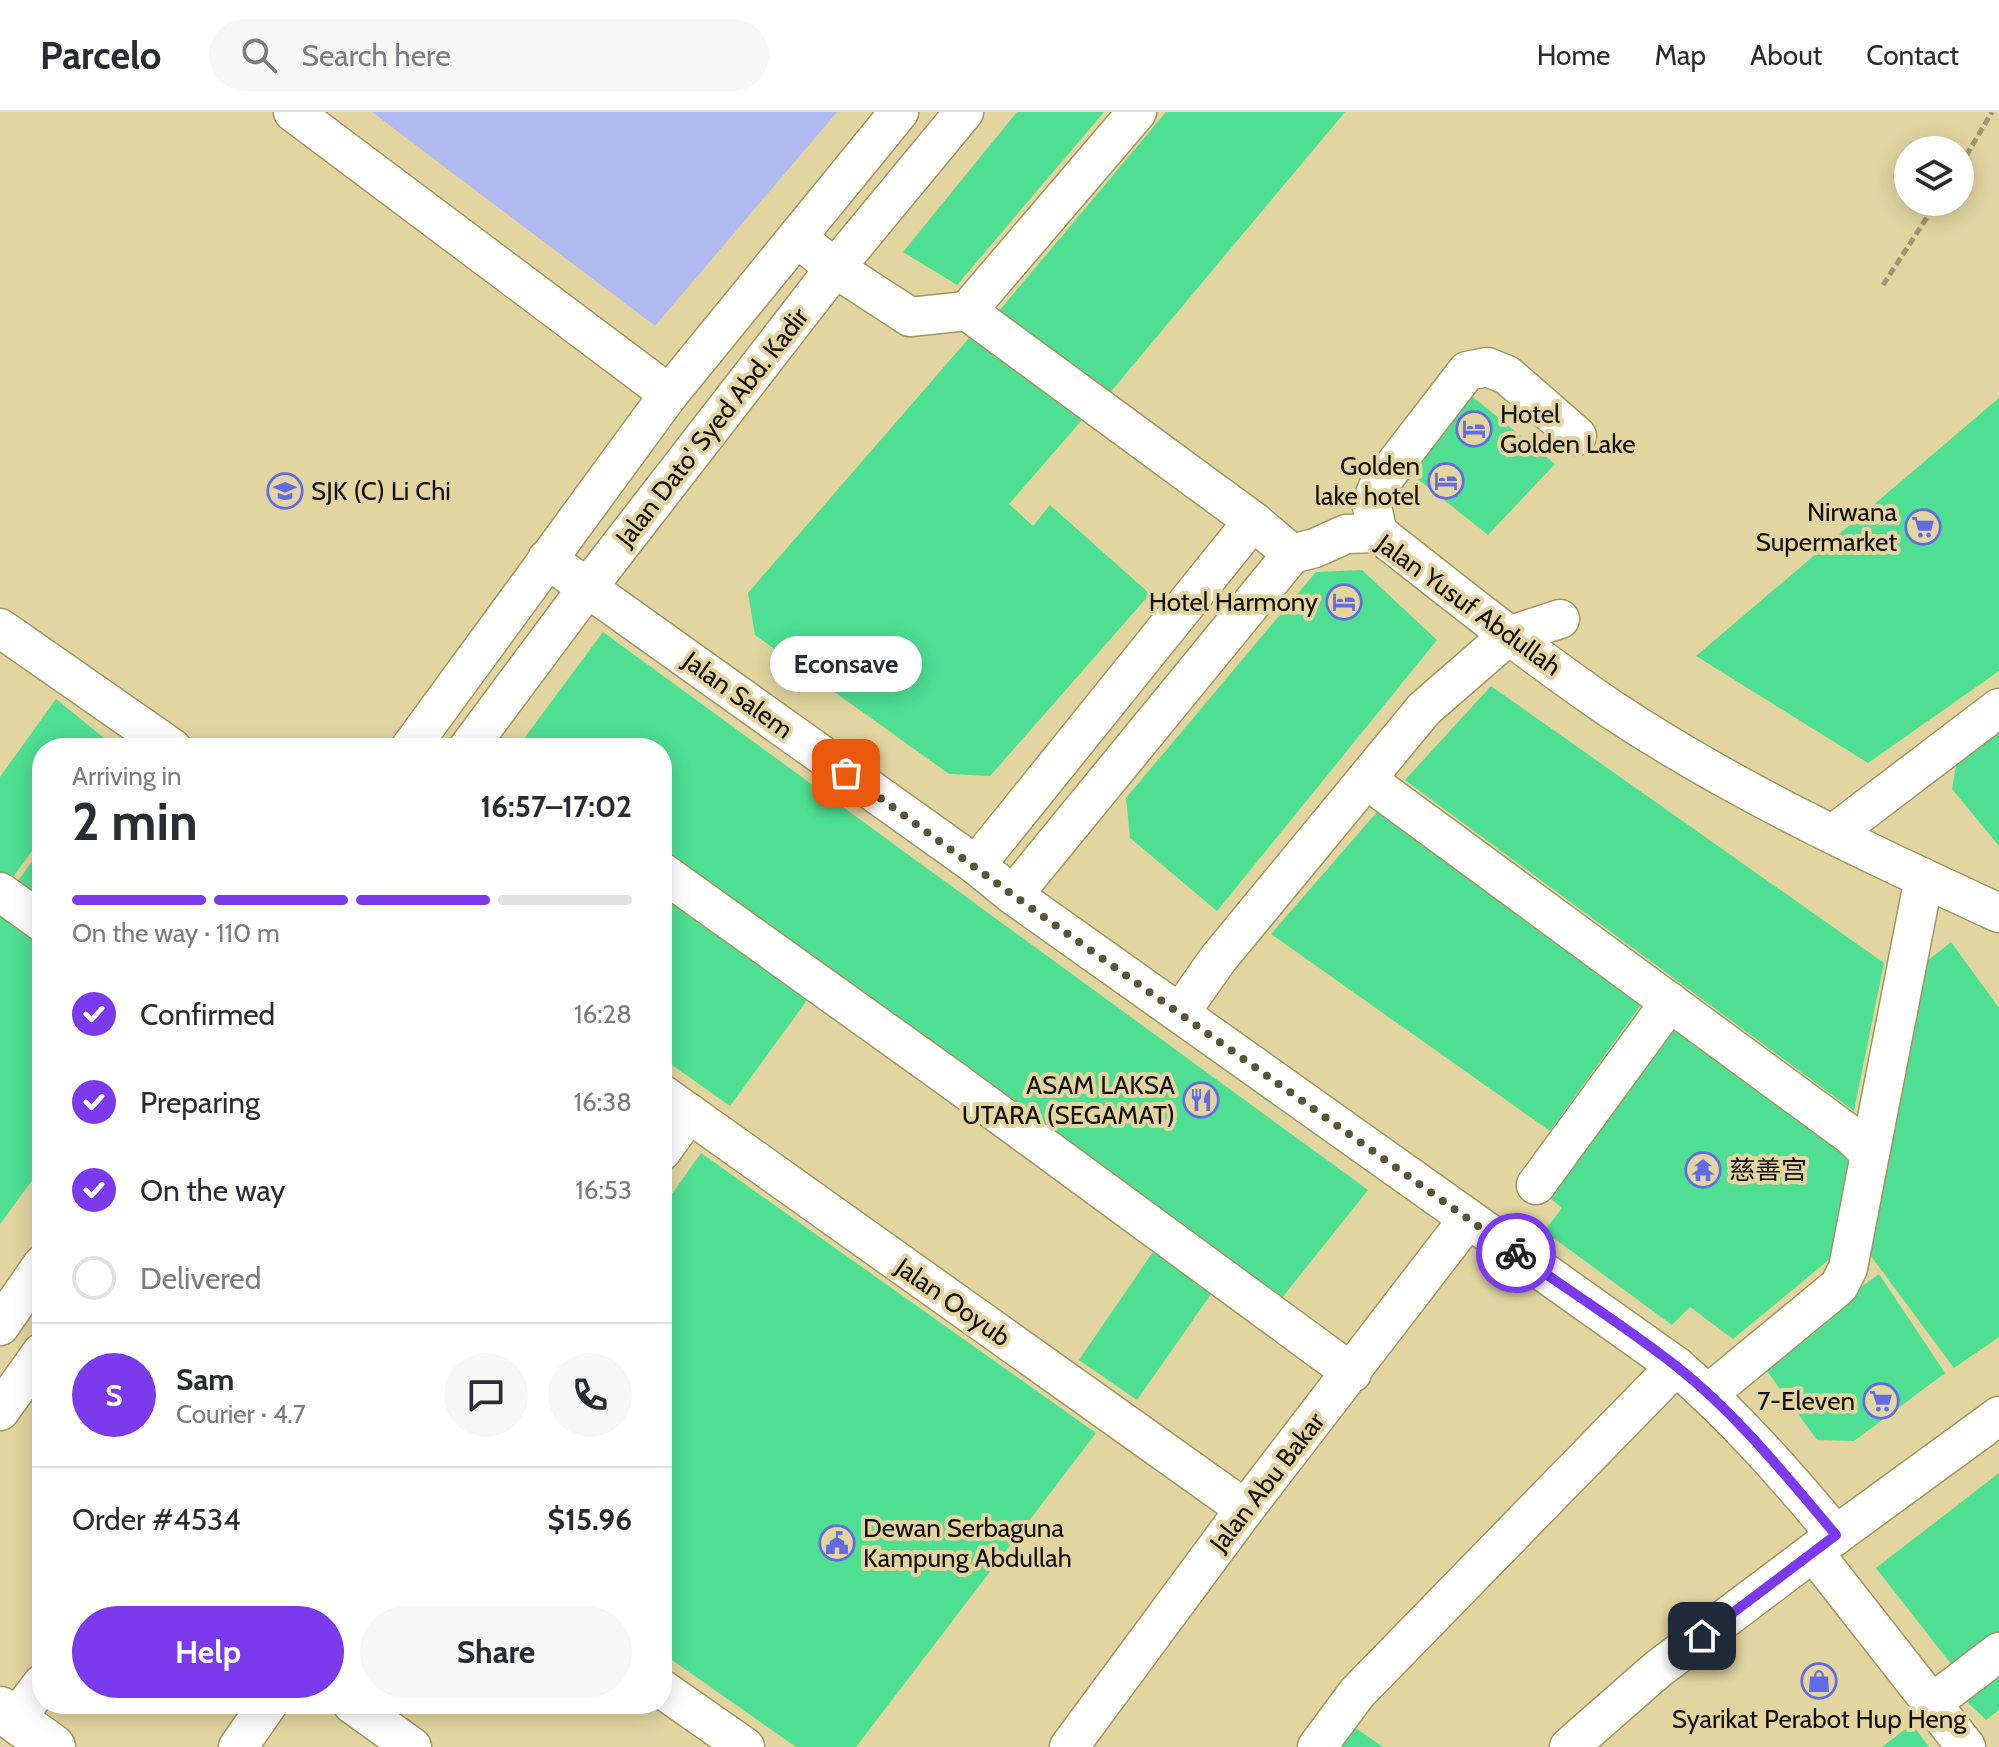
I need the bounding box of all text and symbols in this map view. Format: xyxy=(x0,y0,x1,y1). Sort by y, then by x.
search box xyxy=(209,19,769,91)
text: Parcelo xyxy=(40,32,161,79)
icon: search xyxy=(237,33,281,77)
text: Search here xyxy=(301,37,451,74)
text: Home xyxy=(1537,38,1610,72)
text: Map xyxy=(1654,38,1706,72)
text: About xyxy=(1750,38,1822,72)
text: Contact xyxy=(1866,38,1959,72)
map controls xyxy=(1894,136,1974,216)
button: layers xyxy=(1894,136,1974,216)
street label: Jalan Dato' Syed Abd. Kadir xyxy=(608,301,816,554)
place label: Hotel Golden Lake xyxy=(1500,398,1636,460)
hotel icon: Hotel Golden Lake xyxy=(1455,410,1493,448)
place label: Golden lake hotel xyxy=(1315,450,1420,512)
hotel icon: Golden lake hotel xyxy=(1427,462,1465,500)
school or university icon: SJK (C) Li Chi xyxy=(266,472,304,510)
place label: SJK (C) Li Chi xyxy=(311,475,451,507)
place label: Nirwana Supermarket xyxy=(1756,496,1898,558)
supermarket icon: Nirwana Supermarket xyxy=(1904,508,1942,546)
street label: Jalan Yusuf Abdullah xyxy=(1370,527,1568,683)
hotel icon: Hotel Harmony xyxy=(1325,583,1363,621)
place label: Hotel Harmony xyxy=(1149,586,1318,618)
callout: Econsave xyxy=(770,637,922,693)
street label: Jalan Salem xyxy=(676,644,799,745)
text: Econsave xyxy=(794,648,898,680)
pin xyxy=(812,739,880,807)
icon: bag xyxy=(824,751,868,795)
text: Arriving in xyxy=(72,760,182,792)
text: 16:57–17:02 xyxy=(480,788,632,825)
text: 2 min xyxy=(72,790,198,853)
text: On the way · 110 m xyxy=(72,917,280,949)
icon: check xyxy=(72,992,116,1036)
text: Confirmed xyxy=(140,996,275,1033)
text: 16:28 xyxy=(574,998,632,1030)
place label: ASAM LAKSA UTARA (SEGAMAT) xyxy=(962,1069,1175,1131)
icon: check xyxy=(72,1080,116,1124)
restaurant icon: ASAM LAKSA UTARA (SEGAMAT) xyxy=(1182,1081,1220,1119)
text: Preparing xyxy=(140,1084,260,1121)
text: 16:38 xyxy=(574,1086,632,1118)
temple icon: 慈善宫 xyxy=(1684,1151,1722,1189)
place label: 慈善宫 xyxy=(1729,1154,1807,1186)
icon: check xyxy=(72,1168,116,1212)
text: On the way xyxy=(140,1172,285,1209)
text: 16:53 xyxy=(575,1174,632,1206)
courier xyxy=(1476,1213,1556,1293)
icon: bike xyxy=(1494,1231,1538,1275)
street label: Jalan Ooyub xyxy=(889,1250,1017,1353)
text: Delivered xyxy=(140,1260,261,1297)
button: chat xyxy=(444,1353,528,1437)
button: phone xyxy=(548,1353,632,1437)
text: Sam xyxy=(176,1361,234,1398)
text: S xyxy=(105,1377,123,1414)
supermarket icon: 7-Eleven xyxy=(1862,1382,1900,1420)
place label: 7-Eleven xyxy=(1757,1385,1855,1417)
text: Courier · 4.7 xyxy=(176,1398,306,1430)
street label: Jalan Abu Bakar xyxy=(1202,1405,1332,1559)
text: Order #4534 xyxy=(72,1501,240,1538)
text: $15.96 xyxy=(547,1501,632,1538)
place label: Dewan Serbaguna Kampung Abdullah xyxy=(863,1512,1072,1574)
public building icon: Dewan Serbaguna Kampung Abdullah xyxy=(818,1524,856,1562)
pin xyxy=(1668,1602,1736,1670)
button: Help xyxy=(72,1606,344,1698)
button: Share xyxy=(360,1606,632,1698)
icon: home xyxy=(1680,1614,1724,1658)
shop icon: Syarikat Perabot Hup Heng xyxy=(1800,1662,1838,1700)
place label: Syarikat Perabot Hup Heng xyxy=(1672,1703,1967,1735)

